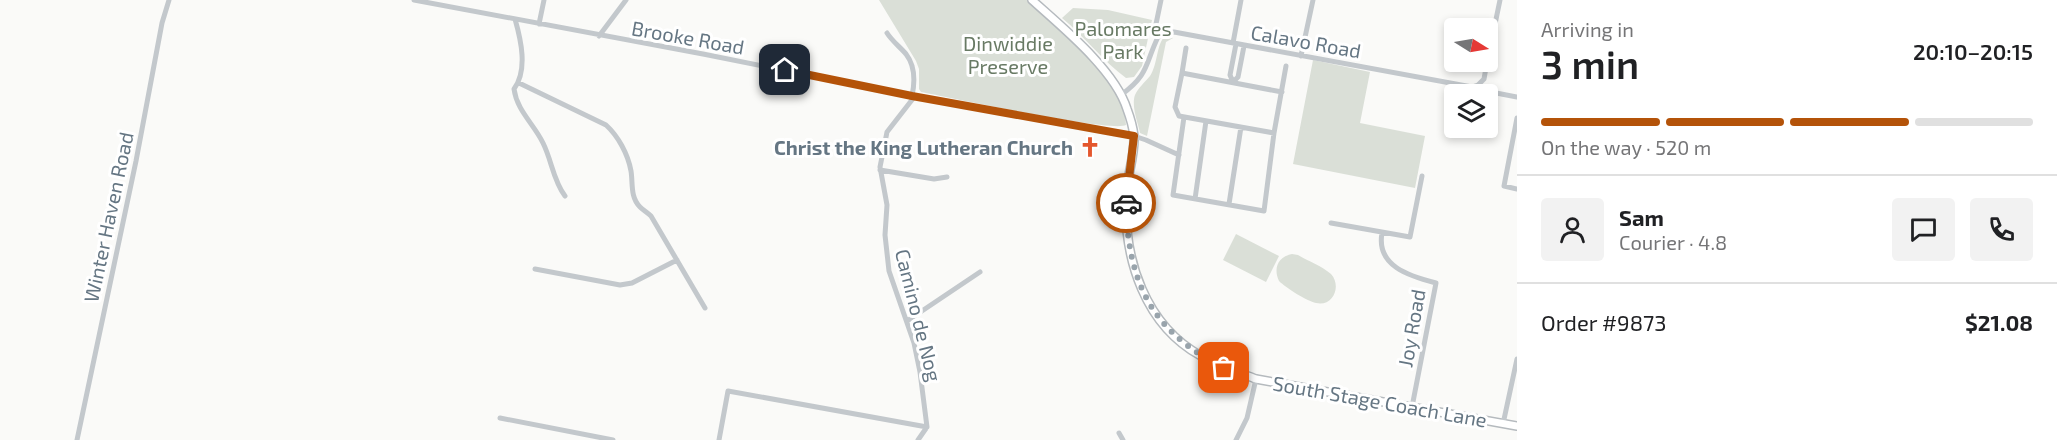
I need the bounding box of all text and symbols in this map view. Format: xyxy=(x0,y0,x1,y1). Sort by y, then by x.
street label: Brooke Road xyxy=(630,15,746,59)
park label: Palomares Park xyxy=(1074,16,1172,63)
text: Arriving in xyxy=(1541,17,1634,41)
north arrow xyxy=(1444,18,1498,72)
map controls xyxy=(1444,18,1498,138)
street label: Calavo Road xyxy=(1249,19,1363,63)
park label: Dinwiddie Preserve xyxy=(963,31,1053,78)
text: 20:10–20:15 xyxy=(1913,38,2033,64)
text: 3 min xyxy=(1541,40,1639,87)
pin xyxy=(759,44,810,95)
icon: home xyxy=(768,53,801,86)
button: layers xyxy=(1444,84,1498,138)
street label: Winter Haven Road xyxy=(78,130,138,304)
place label: Christ the King Lutheran Church xyxy=(774,135,1073,159)
church icon: Christ the King Lutheran Church xyxy=(1078,135,1102,159)
text: On the way · 520 m xyxy=(1541,135,1711,159)
courier xyxy=(1096,173,1156,233)
icon: car xyxy=(1110,187,1143,220)
button: person xyxy=(1541,198,1604,261)
button: chat xyxy=(1892,198,1955,261)
button: phone xyxy=(1970,198,2033,261)
text: Sam xyxy=(1619,204,1664,230)
text: Courier · 4.8 xyxy=(1619,230,1727,254)
street label: Camino de Nog xyxy=(891,246,947,384)
street label: Joy Road xyxy=(1392,287,1430,369)
text: Order #9873 xyxy=(1541,309,1667,335)
text: $21.08 xyxy=(1965,309,2033,335)
pin xyxy=(1198,342,1249,393)
icon: bag xyxy=(1207,351,1240,384)
street label: South Stage Coach Lane xyxy=(1271,370,1489,432)

